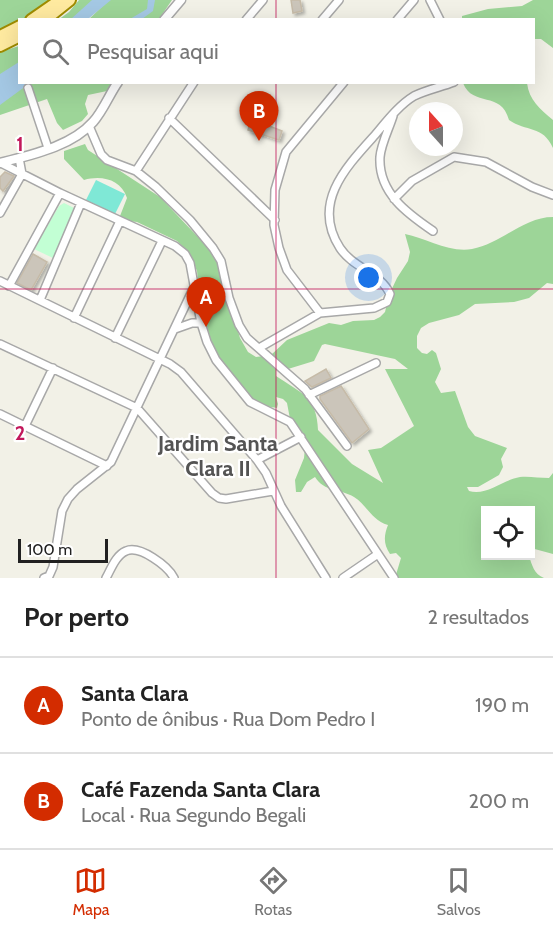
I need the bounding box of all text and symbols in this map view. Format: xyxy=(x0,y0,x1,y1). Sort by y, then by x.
search box xyxy=(18,18,535,84)
icon: search xyxy=(39,35,72,68)
text: Pesquisar aqui xyxy=(87,38,219,65)
pin: B xyxy=(240,92,278,141)
north arrow xyxy=(409,102,463,156)
text: 1 xyxy=(16,132,24,156)
your location xyxy=(354,263,383,292)
pin: A xyxy=(186,278,226,327)
text: 2 xyxy=(15,421,25,445)
district label: Jardim Santa Clara II xyxy=(157,430,278,482)
map controls xyxy=(481,506,535,560)
button: locate xyxy=(481,506,535,560)
scale bar xyxy=(18,536,108,564)
text: 100 m xyxy=(27,540,72,559)
text: Por perto xyxy=(24,601,129,633)
text: 2 resultados xyxy=(428,605,529,629)
text: Santa Clara xyxy=(81,680,188,707)
text: A xyxy=(37,693,50,717)
text: 190 m xyxy=(475,693,529,717)
text: Ponto de ônibus · Rua Dom Pedro I xyxy=(81,707,375,731)
text: Café Fazenda Santa Clara xyxy=(81,776,320,803)
text: B xyxy=(37,789,50,813)
text: 200 m xyxy=(469,789,529,813)
text: Local · Rua Segundo Begali xyxy=(81,803,306,827)
tab: Mapa xyxy=(72,864,110,919)
tab: Rotas xyxy=(254,864,292,919)
tab: Salvos xyxy=(437,864,481,919)

